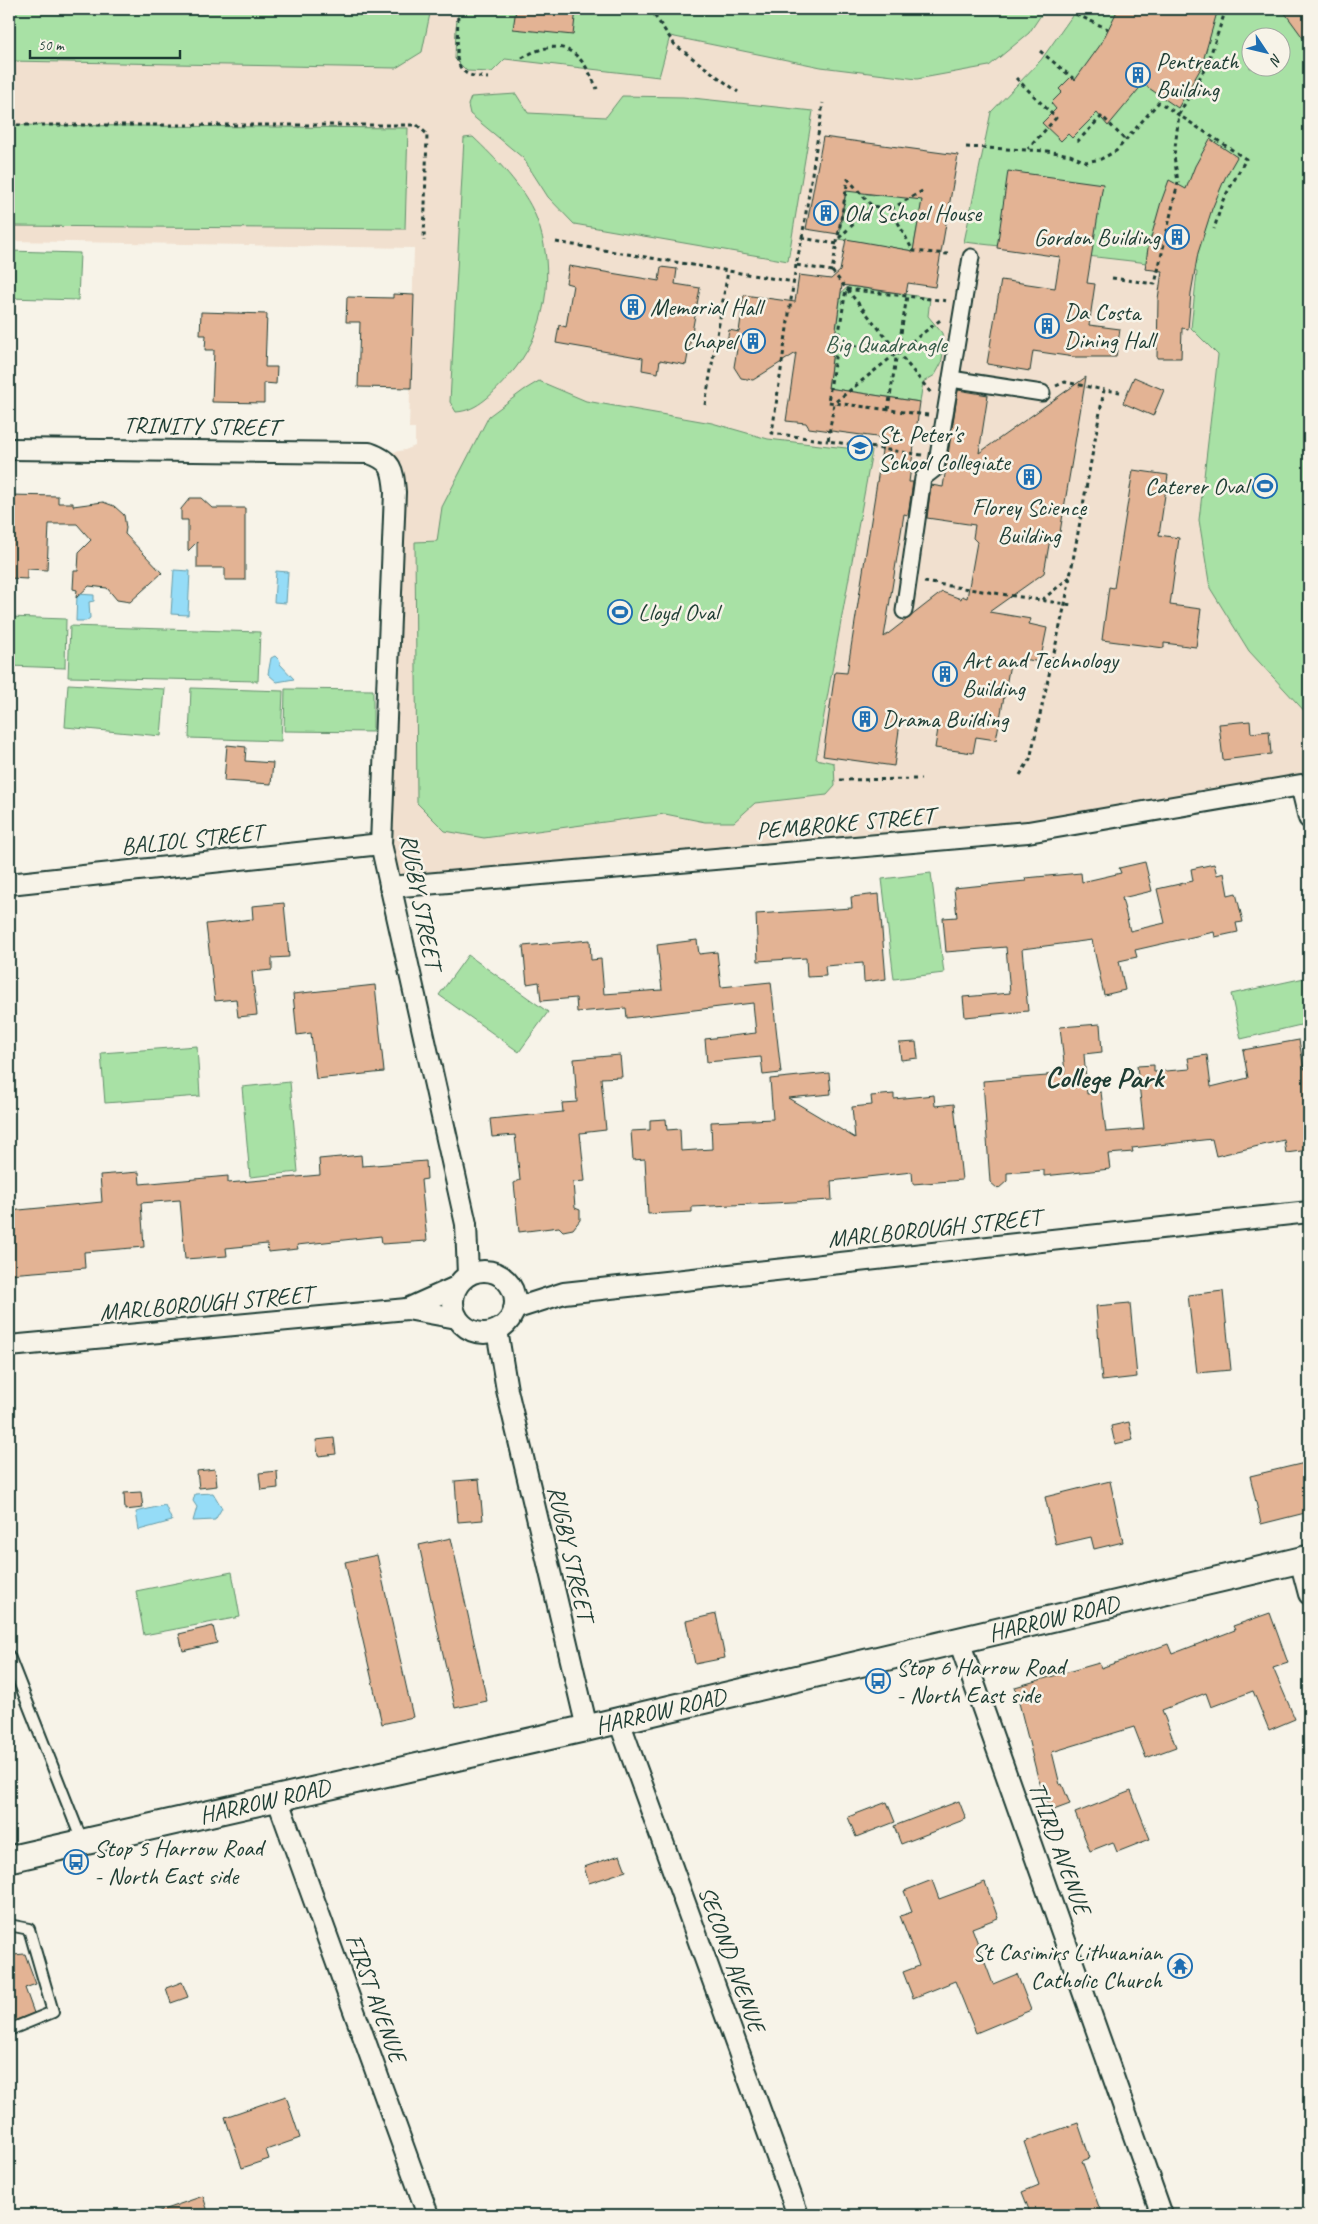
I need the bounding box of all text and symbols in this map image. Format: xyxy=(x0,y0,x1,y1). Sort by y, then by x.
scale bar xyxy=(30,28,180,60)
north arrow xyxy=(1240,28,1290,78)
text: 50 m xyxy=(38,36,65,55)
place label: Pentreath Building xyxy=(1156,46,1239,104)
text: N xyxy=(1265,51,1286,70)
building icon: Pentreath Building xyxy=(1125,62,1151,88)
place label: Old School House xyxy=(844,198,983,228)
building icon: Old School House xyxy=(813,200,839,226)
place label: Gordon Building xyxy=(1034,222,1161,252)
building icon: Gordon Building xyxy=(1164,224,1190,250)
place label: Memorial Hall xyxy=(650,292,766,322)
building icon: Memorial Hall xyxy=(620,294,646,320)
place label: Da Costa Dining Hall xyxy=(1064,297,1159,355)
building icon: Da Costa Dining Hall xyxy=(1034,313,1060,339)
place label: Chapel xyxy=(682,326,740,356)
building icon: Chapel xyxy=(740,328,766,354)
park label: Big Quadrangle xyxy=(825,329,949,359)
street label: TRINITY STREET xyxy=(123,410,285,442)
place label: St. Peter's School Collegiate xyxy=(878,419,1012,477)
school or university icon: St. Peter's School Collegiate xyxy=(847,435,873,461)
building icon: Florey Science Building xyxy=(1016,464,1042,490)
place label: Caterer Oval xyxy=(1145,471,1252,501)
sports icon: Caterer Oval xyxy=(1252,473,1278,499)
place label: Florey Science Building xyxy=(972,492,1088,550)
place label: Lloyd Oval xyxy=(638,597,723,627)
sports icon: Lloyd Oval xyxy=(607,599,633,625)
place label: Art and Technology Building xyxy=(962,645,1120,703)
building icon: Art and Technology Building xyxy=(932,661,958,687)
place label: Drama Building xyxy=(882,704,1010,734)
building icon: Drama Building xyxy=(852,706,878,732)
street label: PEMBROKE STREET xyxy=(755,800,941,846)
street label: BALIOL STREET xyxy=(120,816,269,861)
street label: RUGBY STREET xyxy=(393,831,450,977)
district label: College Park xyxy=(1045,1059,1165,1096)
street label: MARLBOROUGH STREET xyxy=(826,1201,1048,1254)
street label: MARLBOROUGH STREET xyxy=(98,1278,320,1327)
street label: RUGBY STREET xyxy=(541,1483,602,1629)
street label: HARROW ROAD xyxy=(985,1588,1124,1648)
place label: Stop 6 Harrow Road - North East side xyxy=(896,1652,1069,1710)
bus stop icon: Stop 6 Harrow Road - North East side xyxy=(865,1668,891,1694)
street label: HARROW ROAD xyxy=(592,1680,730,1741)
street label: HARROW ROAD xyxy=(196,1771,335,1830)
street label: THIRD AVENUE xyxy=(1022,1778,1099,1921)
place label: Stop 5 Harrow Road - North East side xyxy=(94,1833,267,1891)
bus stop icon: Stop 5 Harrow Road - North East side xyxy=(63,1849,89,1875)
street label: SECOND AVENUE xyxy=(692,1882,773,2039)
street label: FIRST AVENUE xyxy=(339,1930,414,2069)
place label: St Casimirs Lithuanian Catholic Church xyxy=(972,1937,1163,1995)
temple icon: St Casimirs Lithuanian Catholic Church xyxy=(1167,1953,1193,1979)

